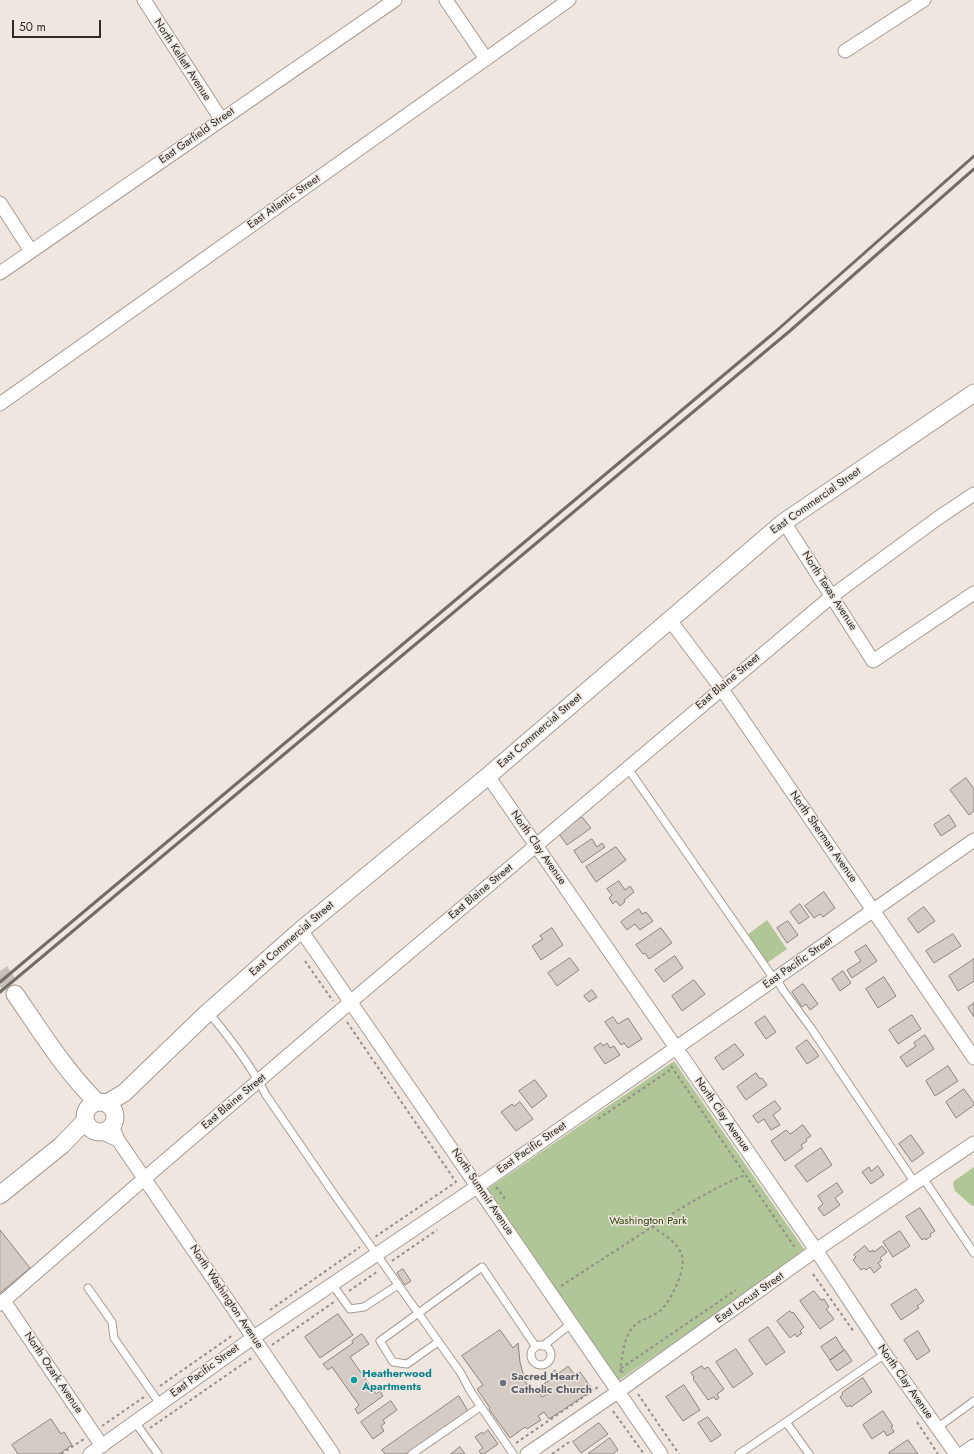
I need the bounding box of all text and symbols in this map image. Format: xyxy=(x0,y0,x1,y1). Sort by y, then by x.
scale bar xyxy=(14,12,103,38)
street label: North Kellett Avenue xyxy=(151,17,213,103)
text: 50 m xyxy=(19,18,46,36)
street label: East Garfield Street xyxy=(157,105,237,167)
street label: East Atlantic Street xyxy=(245,172,323,232)
street label: East Commercial Street xyxy=(768,465,864,537)
street label: North Texas Avenue xyxy=(799,549,859,633)
street label: East Blaine Street xyxy=(693,651,763,713)
street label: East Commercial Street xyxy=(495,691,585,771)
street label: North Sherman Avenue xyxy=(786,789,860,885)
street label: North Clay Avenue xyxy=(507,808,569,888)
street label: East Blaine Street xyxy=(446,861,516,923)
street label: East Commercial Street xyxy=(247,899,337,979)
street label: East Pacific Street xyxy=(761,934,835,992)
street label: East Blaine Street xyxy=(199,1071,269,1133)
street label: North Clay Avenue xyxy=(691,1075,753,1155)
street label: East Pacific Street xyxy=(495,1119,569,1177)
street label: North Summit Avenue xyxy=(448,1146,516,1238)
park label: Washington Park xyxy=(609,1214,687,1228)
street label: North Washington Avenue xyxy=(186,1243,266,1351)
street label: East Locust Street xyxy=(713,1270,787,1326)
street label: North Ozark Avenue xyxy=(21,1330,85,1416)
street label: East Pacific Street xyxy=(168,1342,242,1400)
street label: North Clay Avenue xyxy=(874,1342,936,1422)
place label: Heatherwood Apartments xyxy=(362,1367,432,1393)
place label: Sacred Heart Catholic Church xyxy=(511,1370,592,1396)
marker: Heatherwood Apartments xyxy=(349,1375,359,1385)
marker: Sacred Heart Catholic Church xyxy=(498,1378,508,1388)

